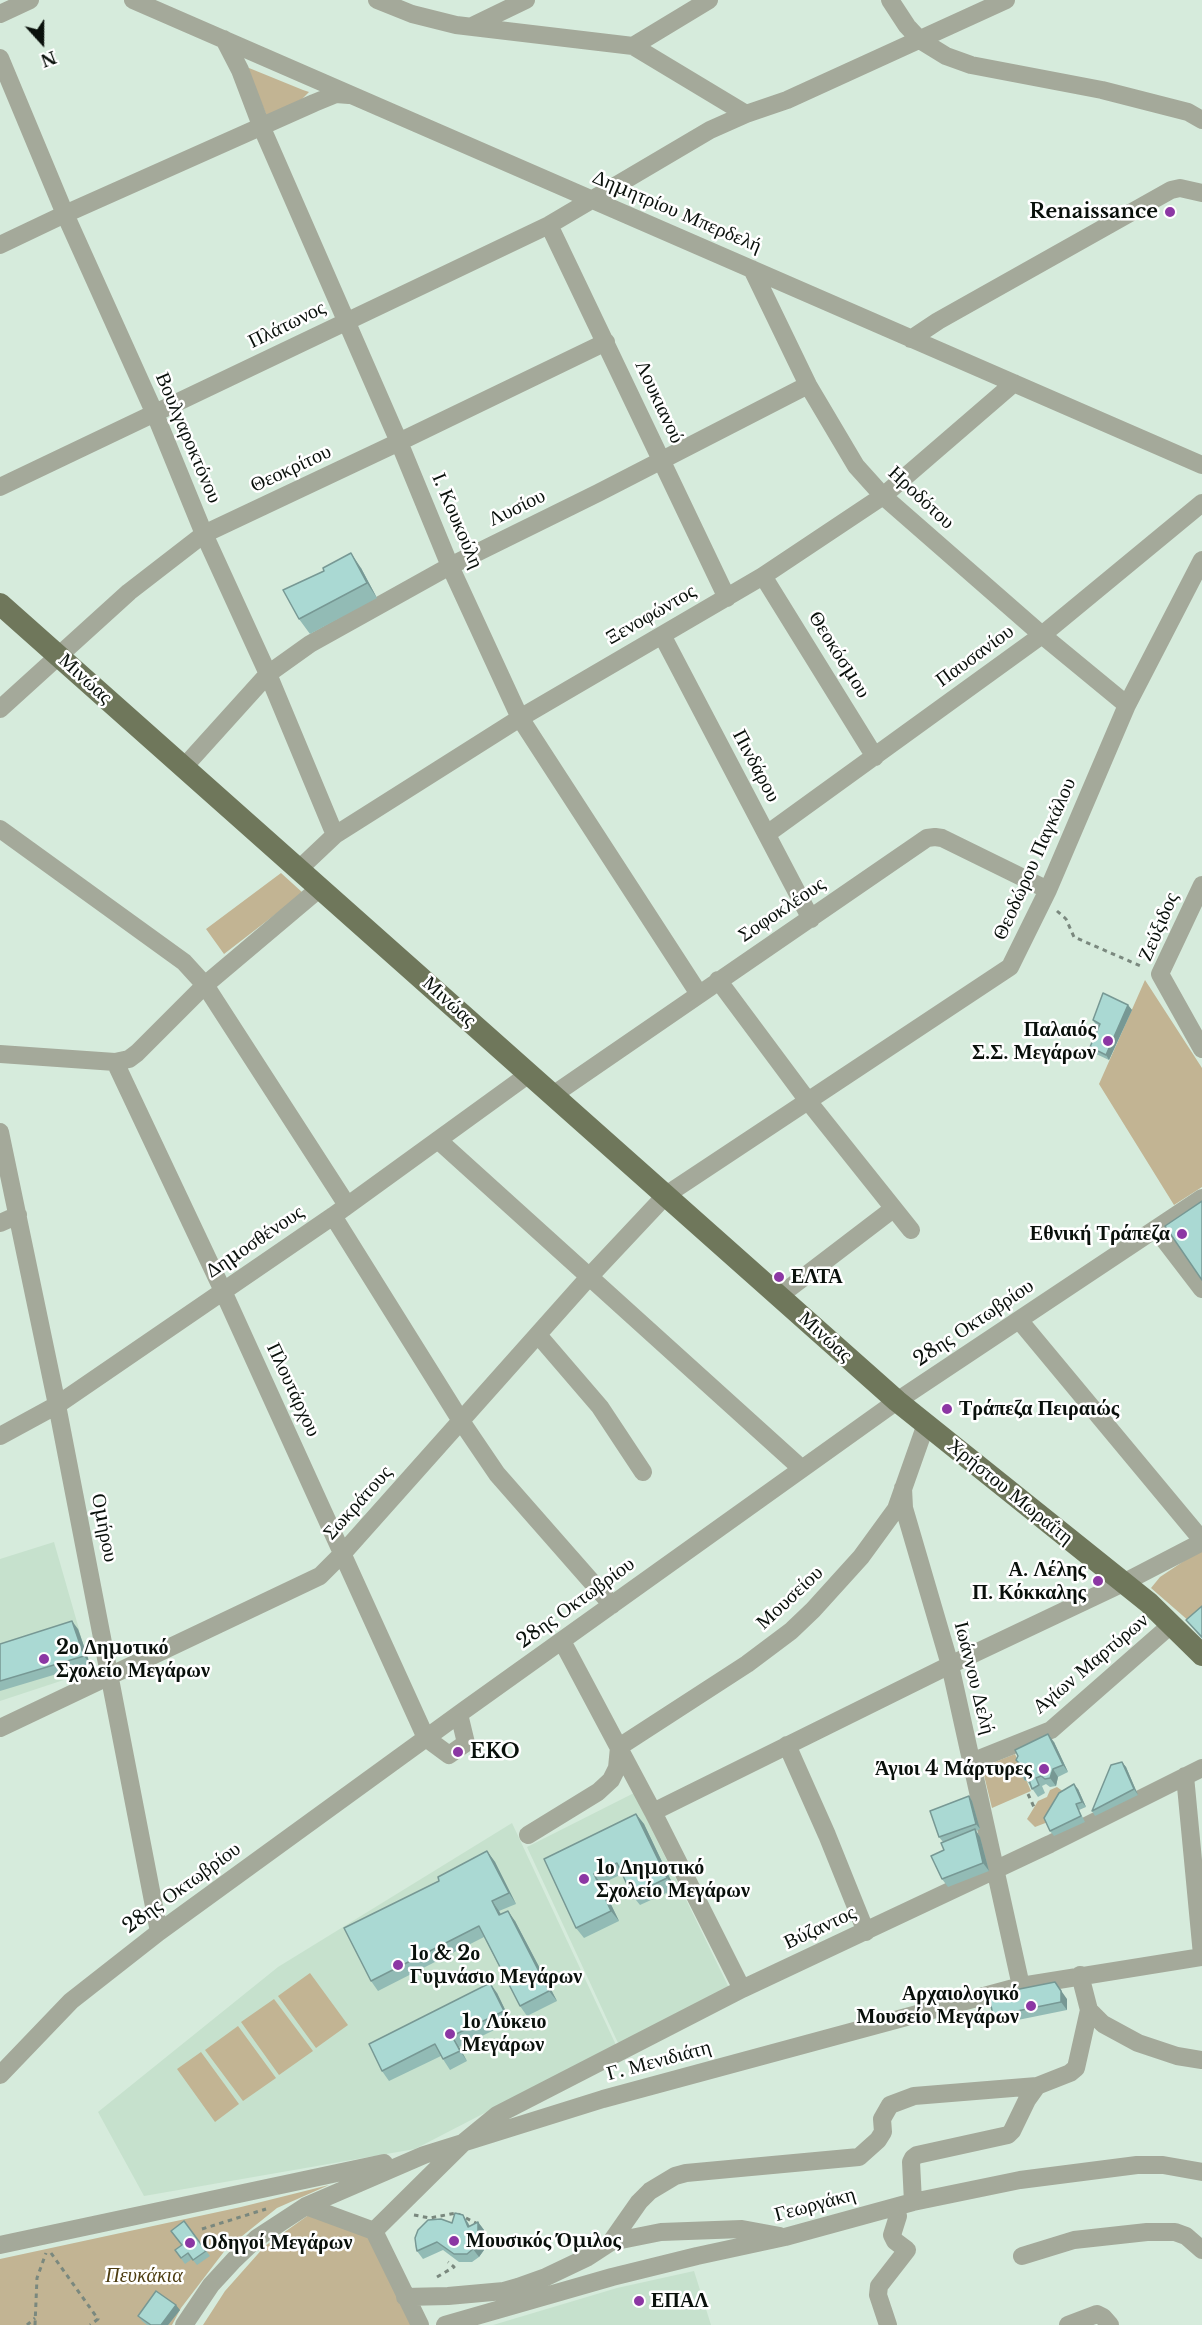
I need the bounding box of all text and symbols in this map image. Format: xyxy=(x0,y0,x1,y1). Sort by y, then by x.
north arrow xyxy=(12,12,72,72)
text: N xyxy=(38,47,59,71)
street label: Δημητρίου Μπερδελή xyxy=(589,166,765,258)
place label: Renaissance xyxy=(1029,200,1158,224)
marker: Renaissance xyxy=(1163,205,1177,219)
street label: Πλάτωνος xyxy=(245,296,329,354)
street label: Λουκιανού xyxy=(629,356,689,448)
street label: Βουλγαροκτόνου xyxy=(150,369,226,507)
street label: Θεοκρίτου xyxy=(247,440,335,498)
street label: Ηροδότου xyxy=(883,461,959,535)
street label: Ι. Κουκούλη xyxy=(426,470,488,572)
street label: Λυσίου xyxy=(485,484,549,532)
street label: Ξενοφώντος xyxy=(602,580,700,650)
street label: Θεοκόσμου xyxy=(803,607,875,703)
street label: Παυσανίου xyxy=(931,620,1019,692)
street label: Μινώας xyxy=(53,649,117,709)
street label: Πινδάρου xyxy=(727,726,785,806)
street label: Θεοδώρου Παγκάλου xyxy=(988,774,1082,944)
street label: Σοφοκλέους xyxy=(734,872,830,948)
street label: Ζεύξιδος xyxy=(1134,889,1184,965)
street label: Μινώας xyxy=(417,972,481,1032)
place label: Παλαιός Σ.Σ. Μεγάρων xyxy=(972,1018,1096,1065)
marker: Παλαιός Σ.Σ. Μεγάρων xyxy=(1101,1034,1115,1048)
street label: Δημοσθένους xyxy=(201,1200,309,1284)
place label: Εθνική Τράπεζα xyxy=(1030,1222,1170,1246)
marker: Εθνική Τράπεζα xyxy=(1175,1227,1189,1241)
place label: ΕΛΤΑ xyxy=(791,1265,843,1289)
marker: ΕΛΤΑ xyxy=(772,1270,786,1284)
street label: 28ης Οκτωβρίου xyxy=(909,1274,1039,1372)
street label: Μινώας xyxy=(793,1307,857,1367)
street label: Πλουτάρχου xyxy=(261,1339,325,1441)
place label: Τράπεζα Πειραιώς xyxy=(959,1397,1119,1421)
marker: Τράπεζα Πειραιώς xyxy=(940,1402,954,1416)
street label: Χρήστου Μωραΐτη xyxy=(942,1434,1078,1550)
street label: Σωκράτους xyxy=(319,1461,397,1545)
street label: Ομήρου xyxy=(86,1492,122,1564)
street label: 28ης Οκτωβρίου xyxy=(512,1552,640,1654)
place label: Α. Λέλης Π. Κόκκαλης xyxy=(972,1558,1086,1605)
street label: Μουσείου xyxy=(752,1561,828,1635)
marker: Α. Λέλης Π. Κόκκαλης xyxy=(1091,1574,1105,1588)
street label: Αγίων Μαρτύρων xyxy=(1028,1609,1154,1719)
street label: Ιωάννου Δελή xyxy=(948,1619,1000,1737)
place label: 2ο Δημοτικό Σχολείο Μεγάρων xyxy=(56,1636,210,1683)
marker: 2ο Δημοτικό Σχολείο Μεγάρων xyxy=(37,1652,51,1666)
place label: EKO xyxy=(470,1740,520,1764)
marker: EKO xyxy=(451,1745,465,1759)
place label: Άγιοι 4 Μάρτυρες xyxy=(875,1757,1032,1781)
marker: Άγιοι 4 Μάρτυρες xyxy=(1037,1762,1051,1776)
street label: 28ης Οκτωβρίου xyxy=(118,1837,246,1939)
place label: 1ο Δημοτικό Σχολείο Μεγάρων xyxy=(596,1856,750,1903)
marker: 1ο Δημοτικό Σχολείο Μεγάρων xyxy=(577,1872,591,1886)
street label: Βύζαντος xyxy=(780,1901,860,1955)
place label: 1ο & 2ο Γυμνάσιο Μεγάρων xyxy=(410,1942,582,1989)
marker: 1ο & 2ο Γυμνάσιο Μεγάρων xyxy=(391,1958,405,1972)
place label: Αρχαιολογικό Μουσείο Μεγάρων xyxy=(857,1982,1019,2029)
marker: Αρχαιολογικό Μουσείο Μεγάρων xyxy=(1024,1999,1038,2013)
place label: 1ο Λύκειο Μεγάρων xyxy=(462,2010,547,2057)
marker: 1ο Λύκειο Μεγάρων xyxy=(443,2027,457,2041)
street label: Γ. Μενιδιάτη xyxy=(604,2036,714,2086)
street label: Γεωργάκη xyxy=(772,2183,858,2227)
place label: Μουσικός Όμιλος xyxy=(466,2229,621,2253)
place label: Οδηγοί Μεγάρων xyxy=(202,2231,352,2255)
marker: Μουσικός Όμιλος xyxy=(447,2234,461,2248)
marker: Οδηγοί Μεγάρων xyxy=(183,2236,197,2250)
park label: Πευκάκια xyxy=(105,2264,183,2288)
place label: ΕΠΑΛ xyxy=(651,2289,709,2313)
marker: ΕΠΑΛ xyxy=(632,2294,646,2308)

